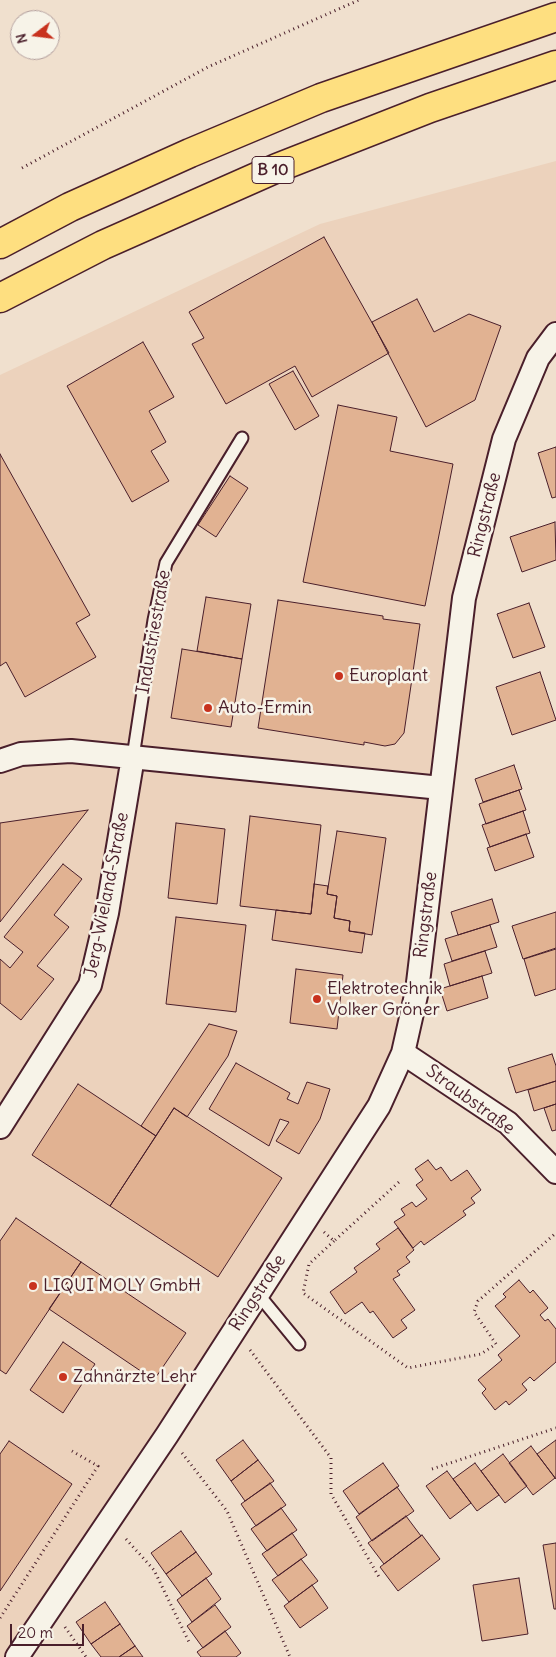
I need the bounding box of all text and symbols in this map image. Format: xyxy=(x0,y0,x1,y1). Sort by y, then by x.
north arrow xyxy=(10,10,60,60)
text: N xyxy=(12,32,31,46)
road number: B 10 xyxy=(252,156,294,184)
street label: Ringstraße xyxy=(464,470,506,560)
street label: Industriestraße xyxy=(132,568,176,696)
place label: Europlant xyxy=(349,665,428,687)
marker: Europlant xyxy=(333,670,345,682)
place label: Auto-Ermin xyxy=(218,697,312,719)
marker: Auto-Ermin xyxy=(202,702,214,714)
street label: Jerg-Wieland-Straße xyxy=(80,810,134,980)
street label: Ringstraße xyxy=(410,870,442,960)
place label: Elektrotechnik Volker Gröner xyxy=(327,978,442,1021)
marker: Elektrotechnik Volker Gröner xyxy=(311,993,323,1005)
street label: Straubstraße xyxy=(421,1060,519,1140)
street label: Ringstraße xyxy=(225,1251,291,1335)
place label: LIQUI MOLY GmbH xyxy=(43,1275,201,1297)
marker: LIQUI MOLY GmbH xyxy=(27,1280,39,1292)
place label: Zahnärzte Lehr xyxy=(73,1366,197,1388)
marker: Zahnärzte Lehr xyxy=(57,1371,69,1383)
scale bar xyxy=(12,1614,86,1646)
text: 20 m xyxy=(18,1623,53,1642)

